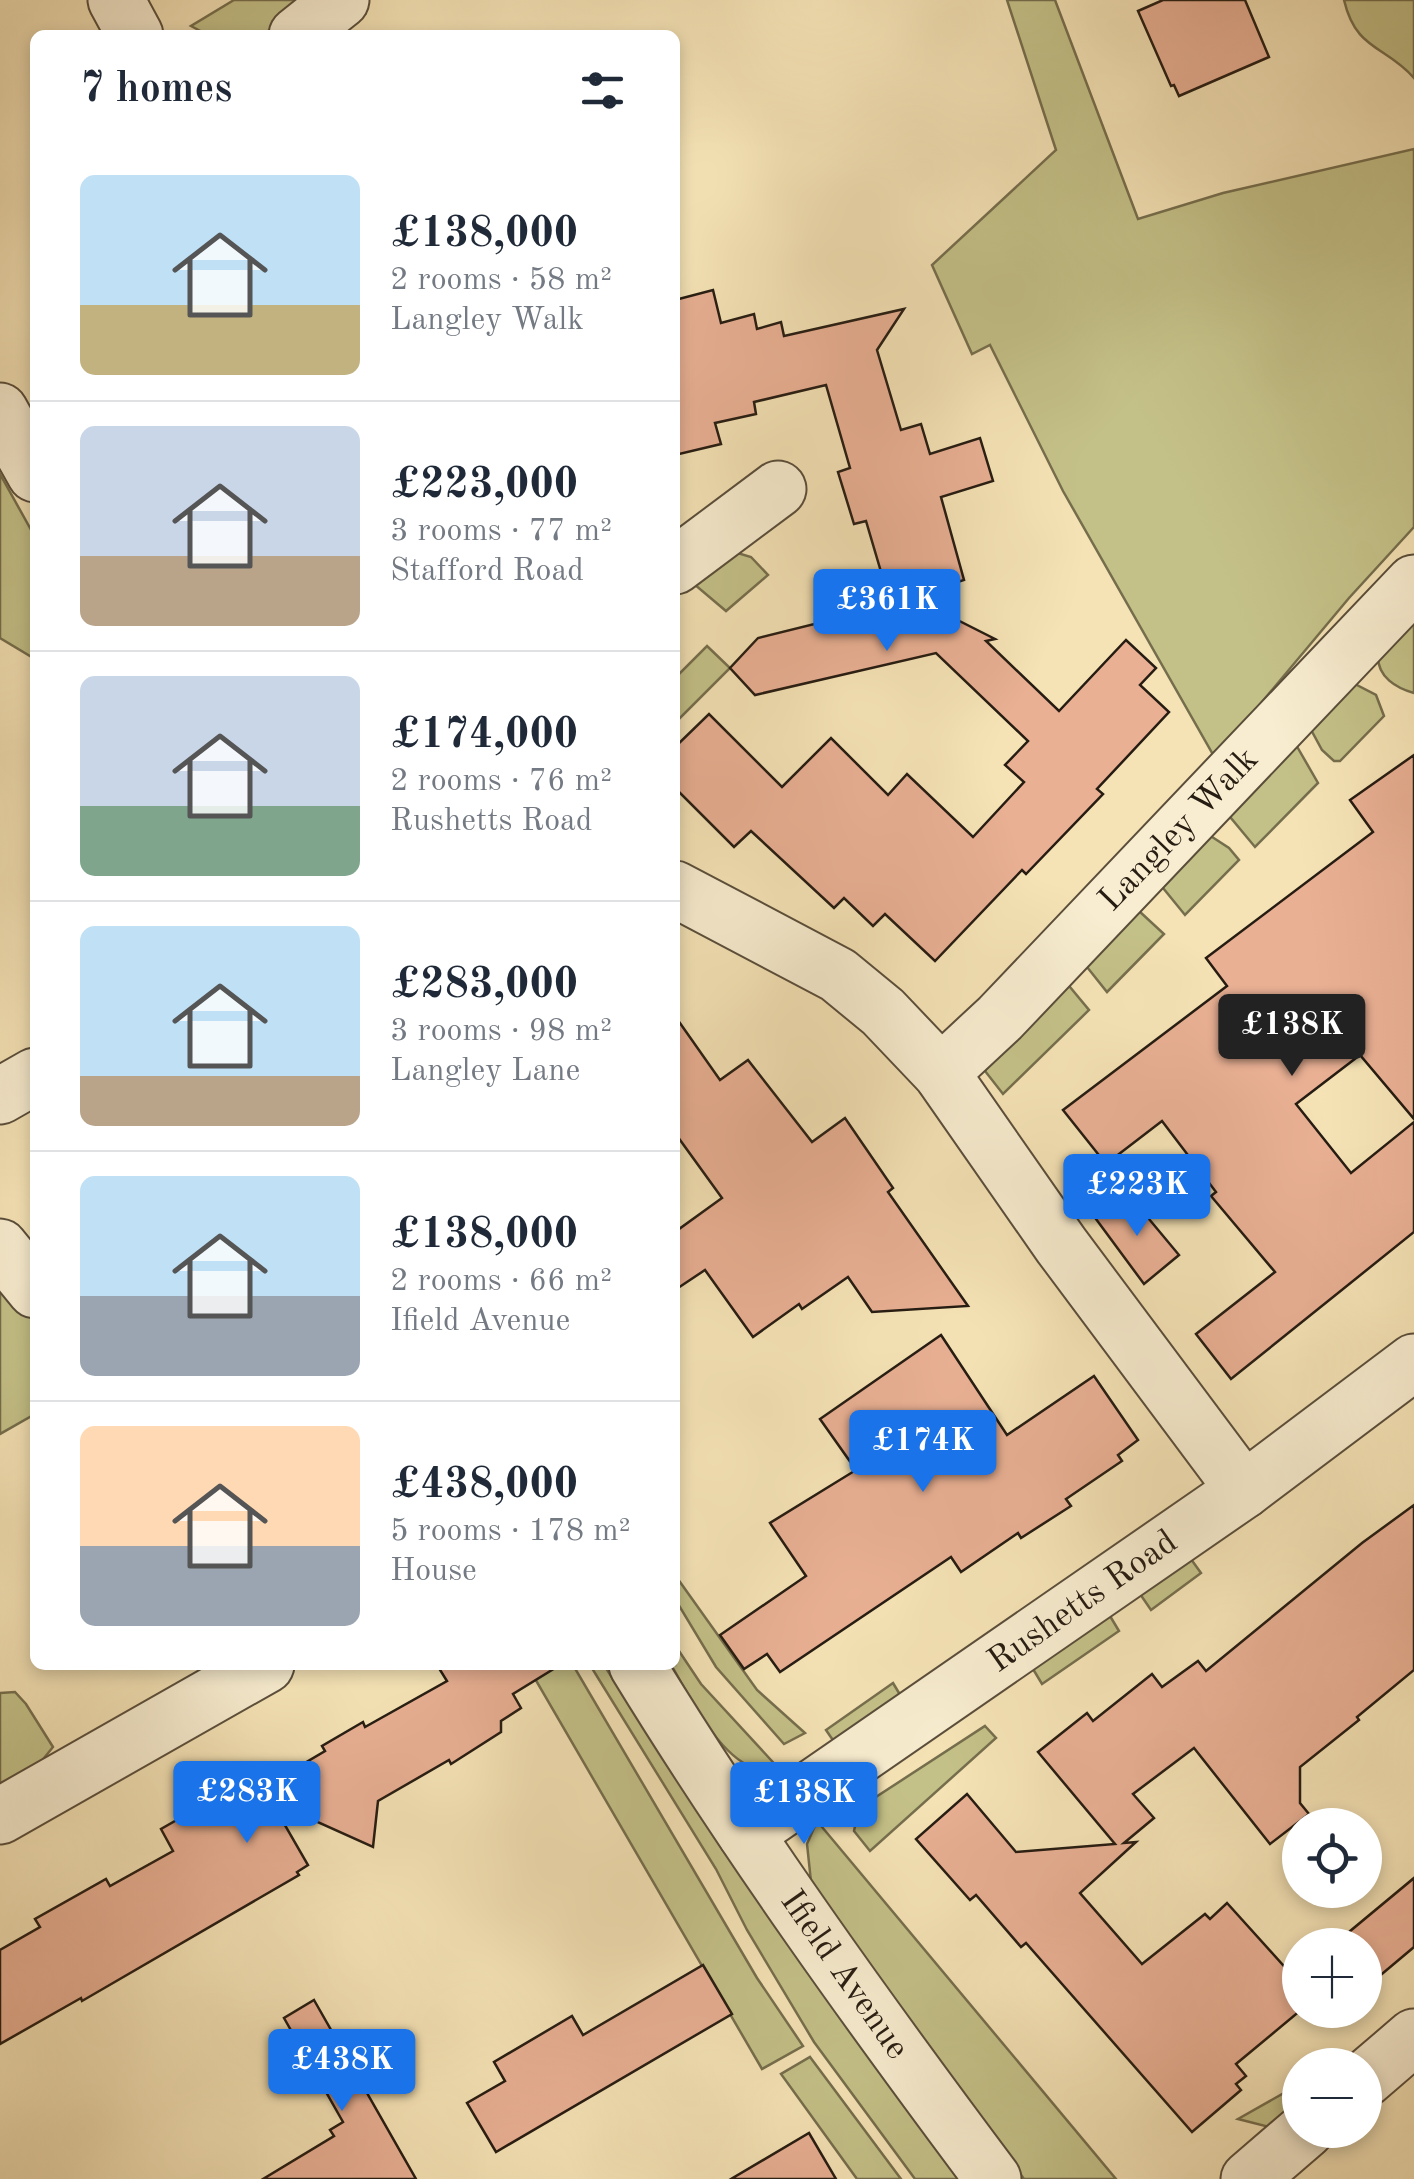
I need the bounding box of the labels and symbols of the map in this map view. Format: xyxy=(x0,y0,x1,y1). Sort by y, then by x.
pin: £361K xyxy=(817,569,957,654)
street label: Langley Walk xyxy=(1093,742,1265,918)
pin: £138K xyxy=(1222,994,1362,1079)
pin: £223K xyxy=(1067,1154,1207,1239)
pin: £174K xyxy=(853,1410,993,1495)
street label: Rushetts Road xyxy=(982,1524,1184,1680)
pin: £283K xyxy=(177,1761,317,1846)
pin: £138K xyxy=(734,1762,874,1847)
street label: Ifield Avenue xyxy=(773,1884,915,2066)
pin: £438K xyxy=(272,2029,412,2114)

